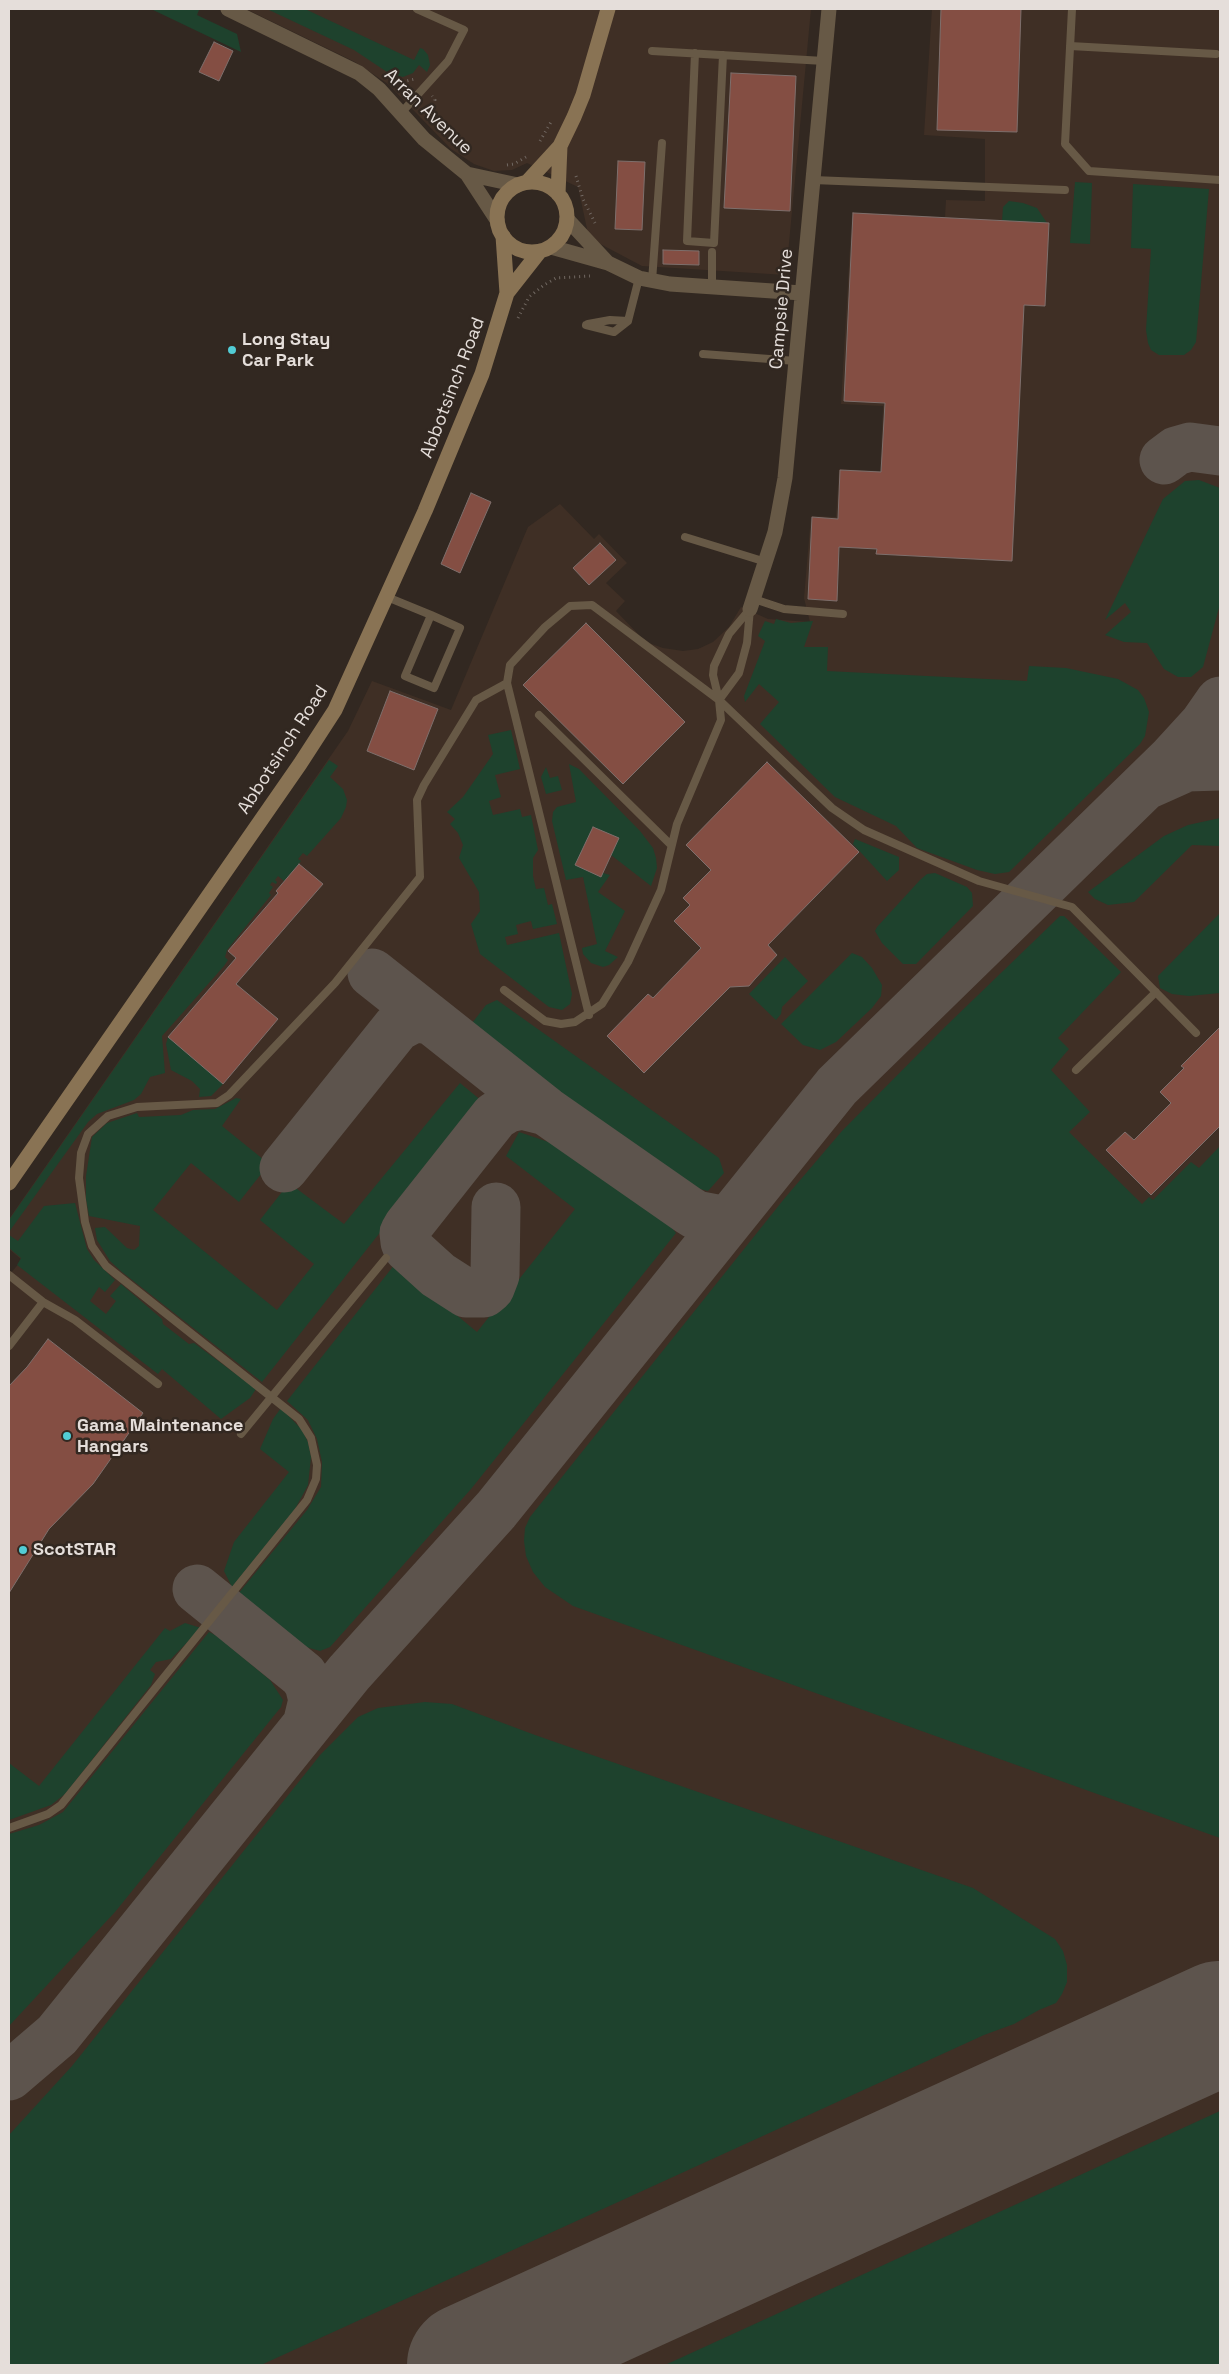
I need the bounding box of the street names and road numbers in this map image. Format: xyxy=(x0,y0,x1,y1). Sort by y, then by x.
street label: Arran Avenue xyxy=(379,65,477,159)
street label: Campsie Drive xyxy=(766,248,798,370)
street label: Abbotsinch Road xyxy=(416,315,490,461)
street label: Abbotsinch Road xyxy=(233,682,333,818)

